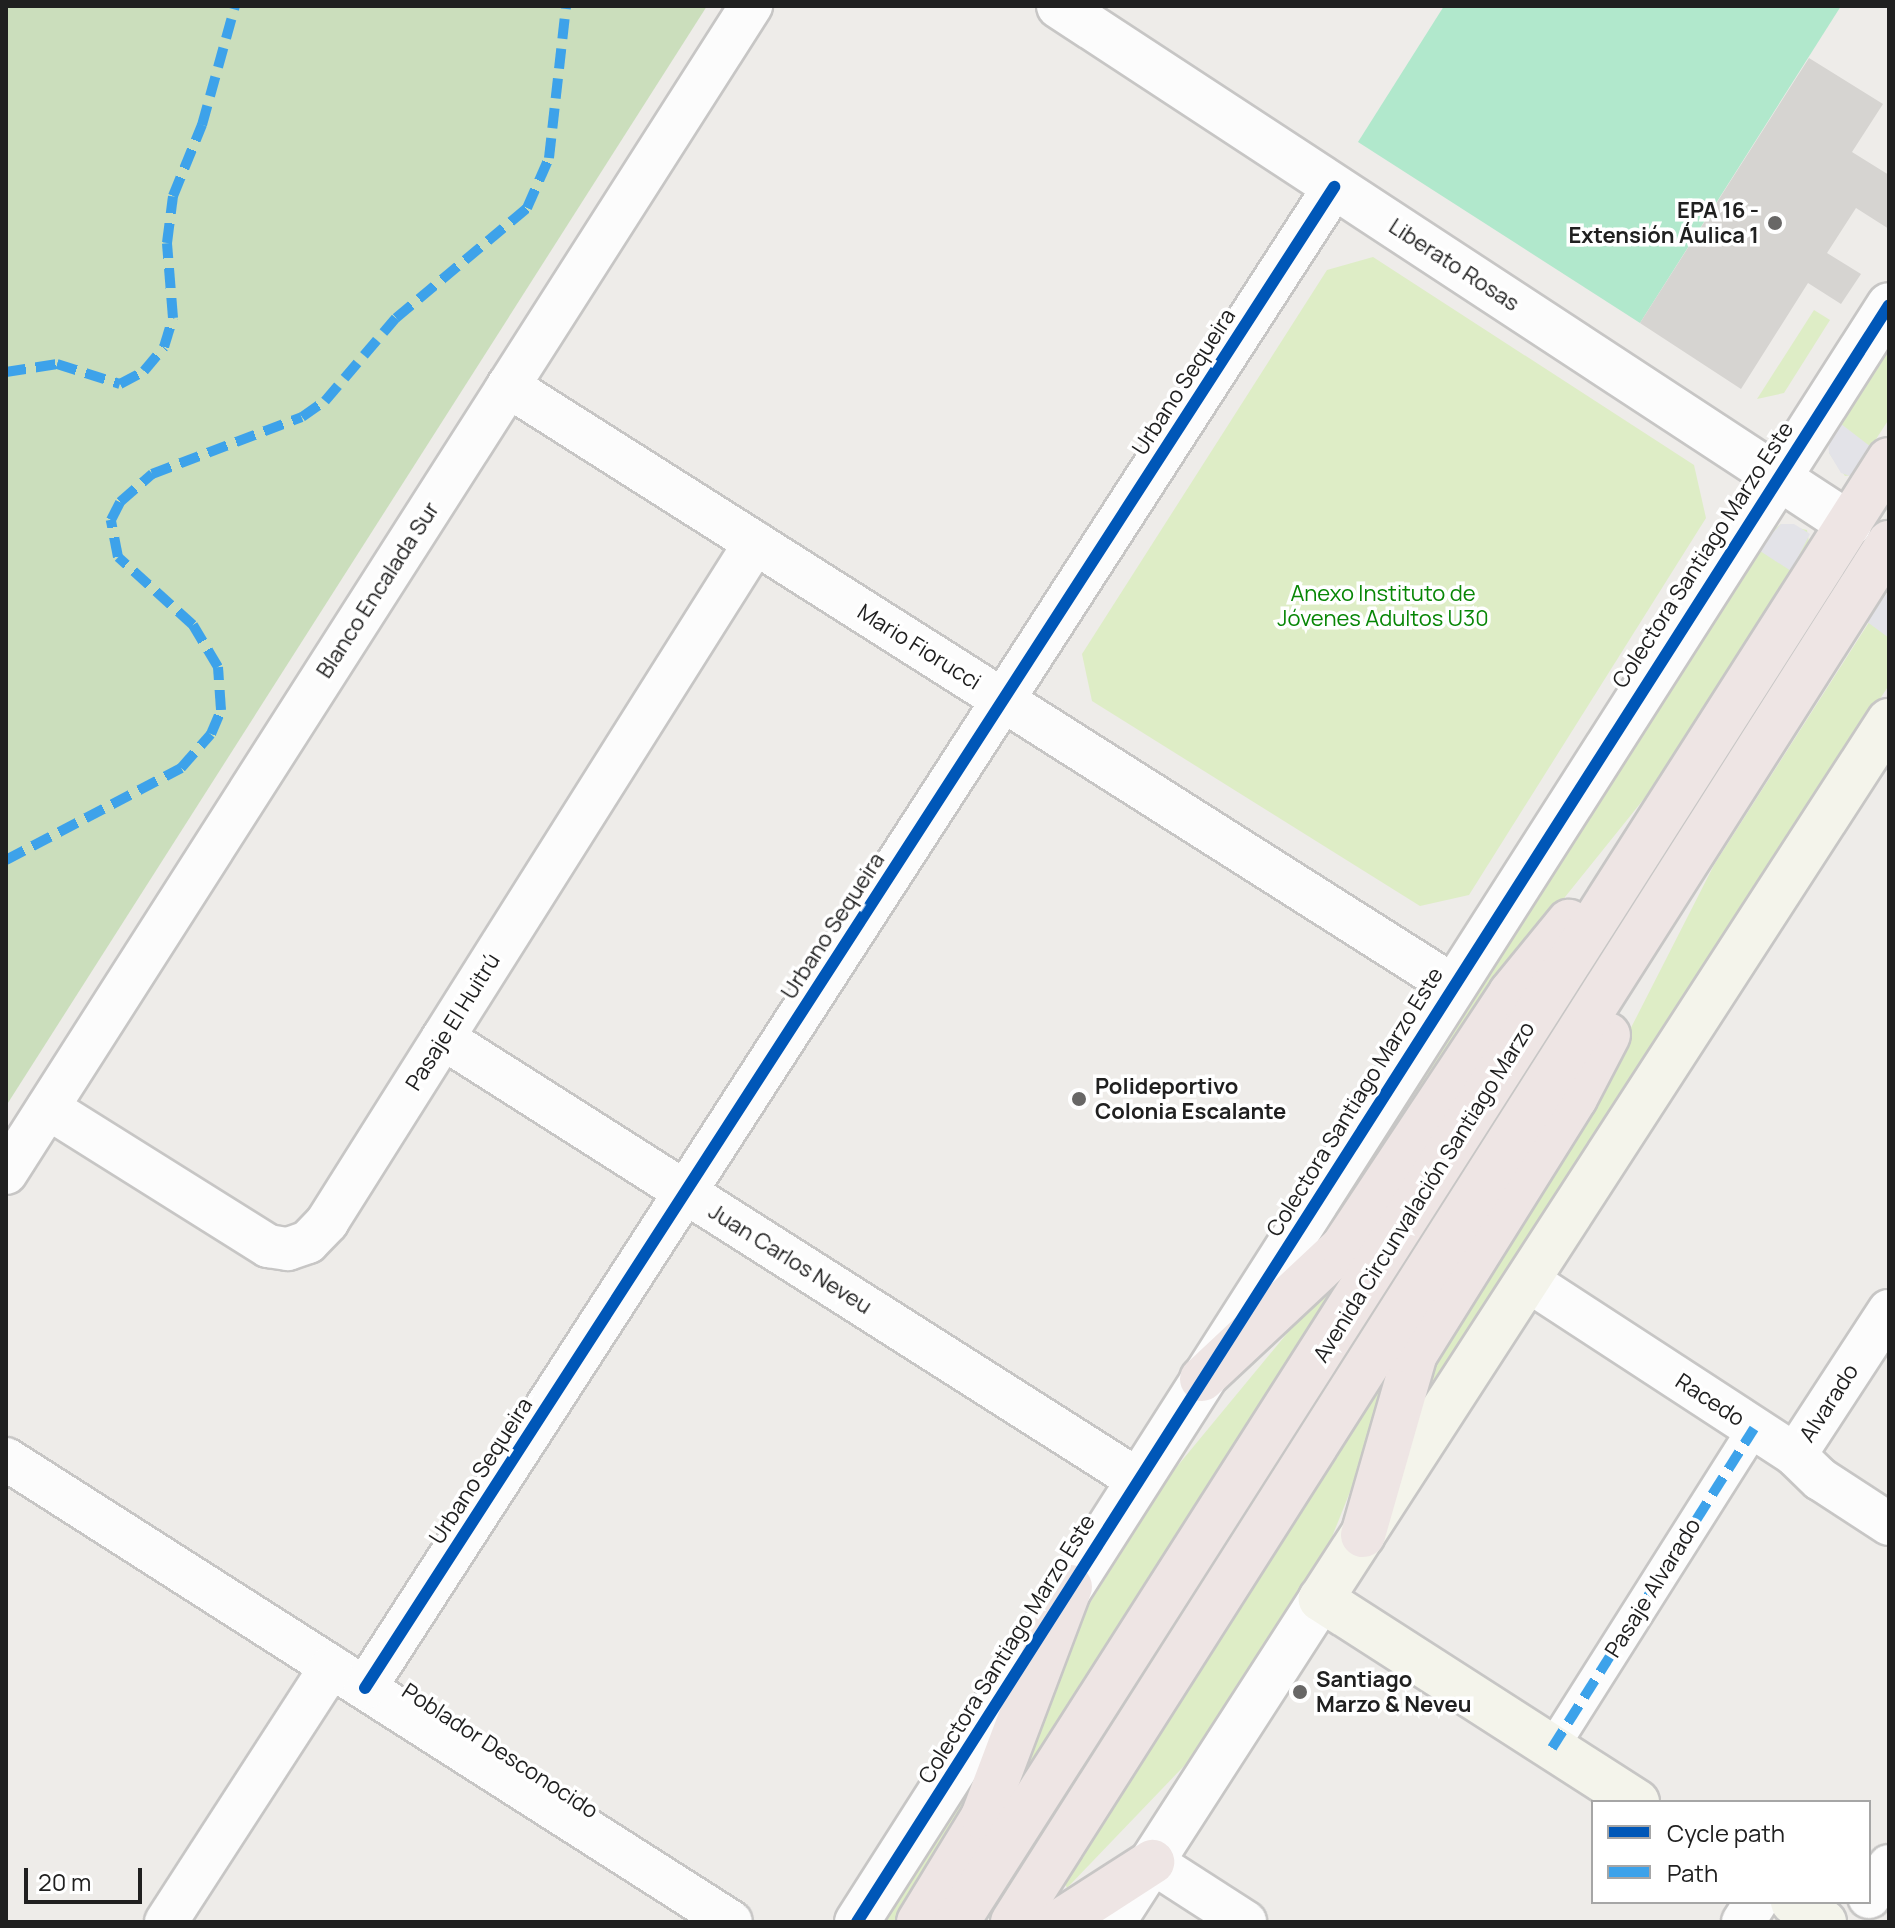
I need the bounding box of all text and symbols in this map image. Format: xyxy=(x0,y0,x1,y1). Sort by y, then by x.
place label: EPA 16 - Extensión Áulica 1 xyxy=(1568,197,1759,248)
street label: Liberato Rosas xyxy=(1384,213,1524,317)
marker: EPA 16 - Extensión Áulica 1 xyxy=(1766,214,1784,232)
street label: Urbano Sequeira xyxy=(1127,304,1241,460)
street label: Colectora Santiago Marzo Este xyxy=(1607,417,1799,693)
street label: Blanco Encalada Sur xyxy=(311,497,445,683)
park label: Anexo Instituto de Jóvenes Adultos U30 xyxy=(1277,580,1489,632)
street label: Mario Fiorucci xyxy=(853,599,985,695)
street label: Urbano Sequeira xyxy=(776,848,890,1004)
street label: Pasaje El Huitrú xyxy=(400,949,506,1095)
street label: Colectora Santiago Marzo Este xyxy=(1261,963,1449,1241)
street label: Avenida Circunvalación Santiago Marzo xyxy=(1308,1017,1540,1367)
place label: Polideportivo Colonia Escalante xyxy=(1095,1073,1286,1124)
marker: Polideportivo Colonia Escalante xyxy=(1070,1090,1088,1108)
street label: Juan Carlos Neveu xyxy=(704,1198,876,1320)
street label: Alvarado xyxy=(1794,1359,1864,1447)
street label: Racedo xyxy=(1671,1368,1749,1432)
street label: Urbano Sequeira xyxy=(424,1393,538,1549)
street label: Colectora Santiago Marzo Este xyxy=(913,1510,1101,1788)
street label: Pasaje Alvarado xyxy=(1600,1514,1706,1662)
place label: Santiago Marzo & Neveu xyxy=(1316,1666,1472,1718)
street label: Poblador Desconocido xyxy=(397,1678,603,1824)
marker: Santiago Marzo & Neveu xyxy=(1291,1683,1309,1701)
legend xyxy=(1591,1800,1871,1904)
text: Cycle path xyxy=(1667,1816,1785,1849)
scale bar xyxy=(28,1852,146,1902)
text: Path xyxy=(1667,1856,1718,1889)
text: 20 m xyxy=(38,1865,91,1898)

